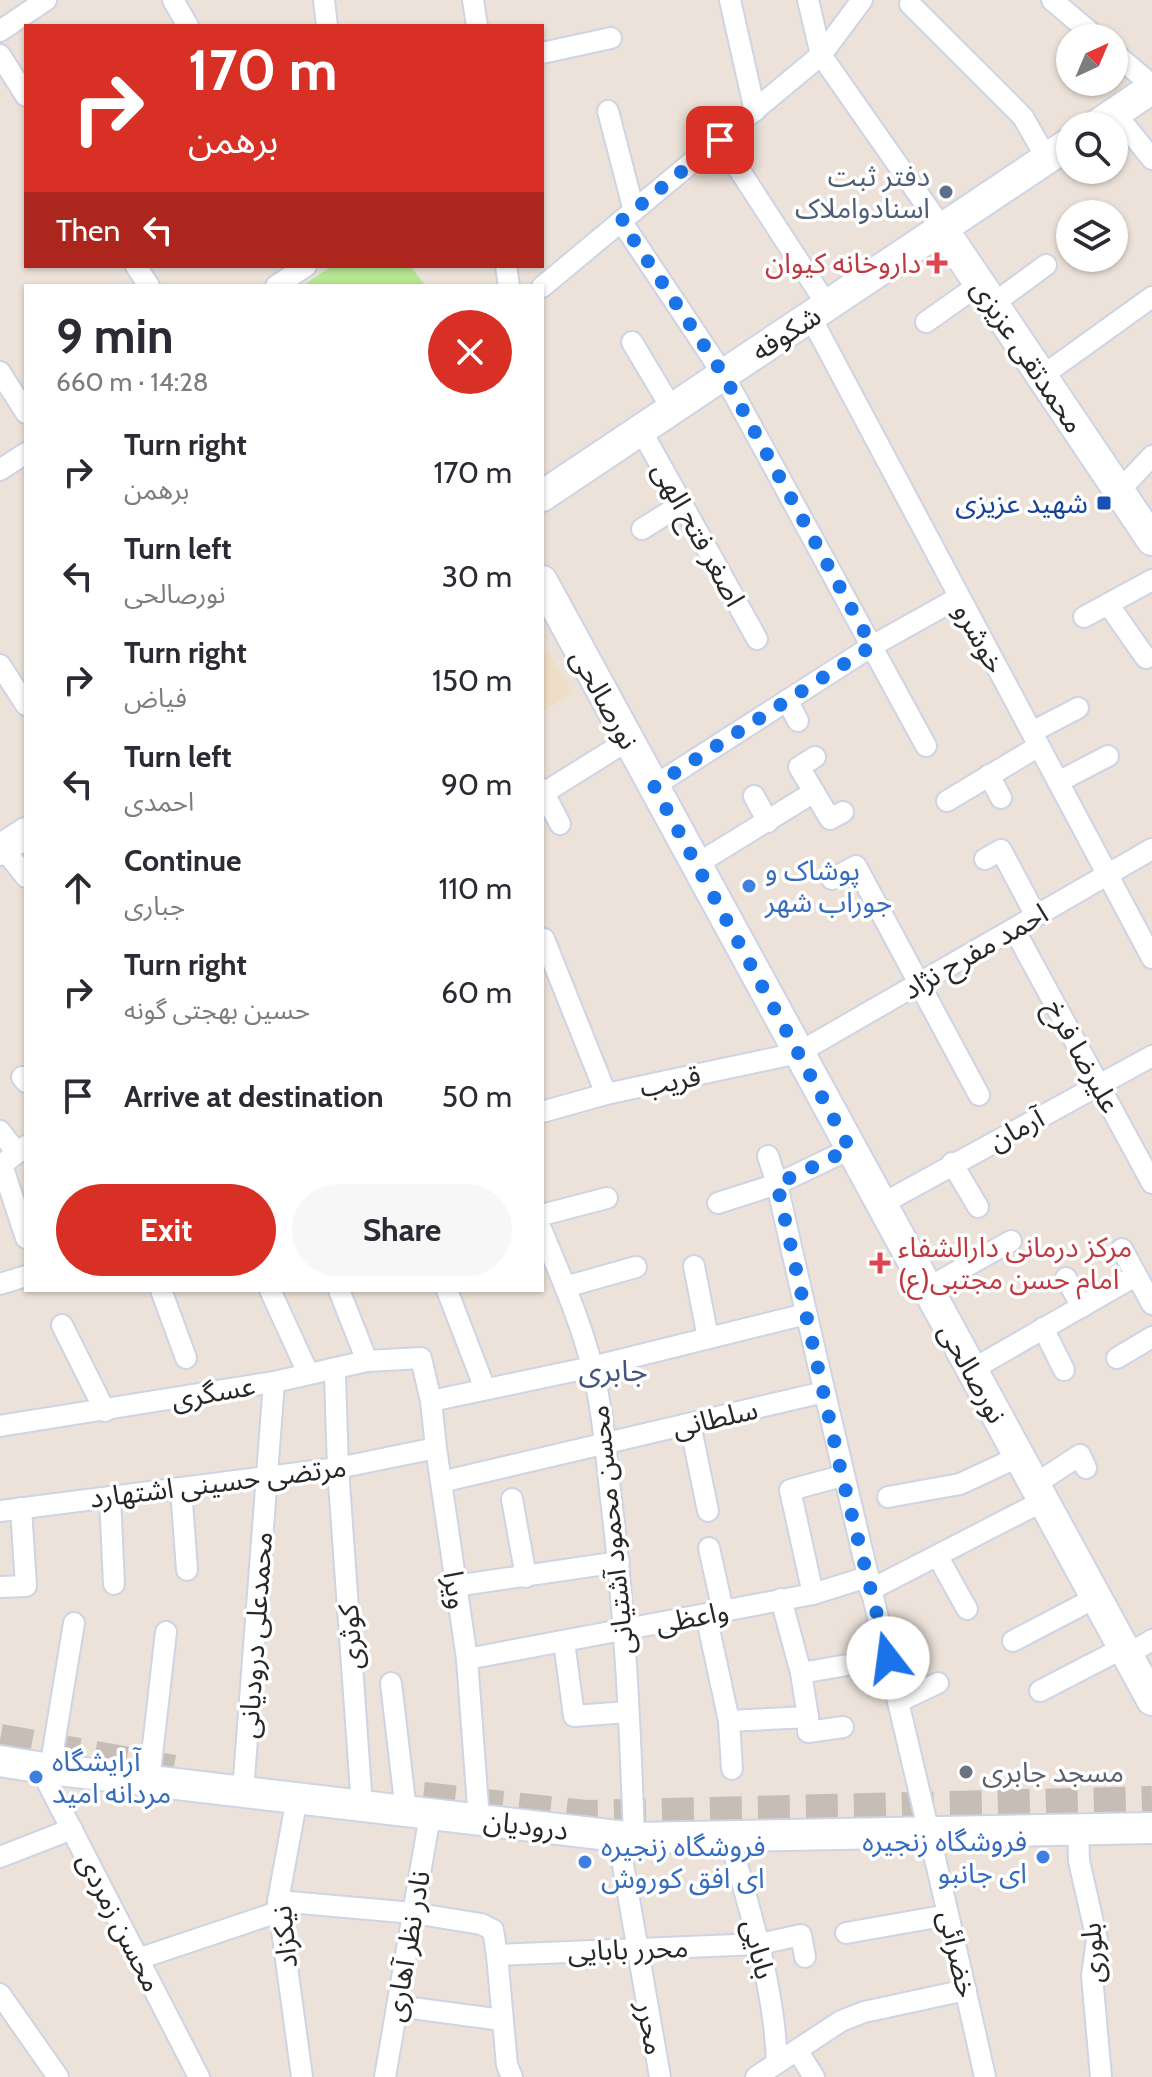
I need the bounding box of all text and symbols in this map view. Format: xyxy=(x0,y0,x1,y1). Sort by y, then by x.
north arrow xyxy=(1056,24,1128,96)
map controls xyxy=(1056,24,1128,272)
text: 170 m xyxy=(188,36,338,104)
icon: right xyxy=(56,56,160,160)
pin xyxy=(686,106,754,174)
button: search xyxy=(1056,112,1128,184)
text: برهمن xyxy=(188,118,278,162)
icon: arrive xyxy=(698,118,742,162)
place label: دفتر ثبت اسنادواملاک xyxy=(795,159,930,225)
marker: دفتر ثبت اسنادواملاک xyxy=(937,183,955,201)
button: layers xyxy=(1056,200,1128,272)
icon: left xyxy=(136,208,180,252)
text: Then xyxy=(56,212,120,249)
place label: داروخانه کیوان xyxy=(765,246,921,280)
marker: داروخانه کیوان xyxy=(928,254,946,272)
street label: محمدتقی عزیزی xyxy=(964,273,1092,439)
street label: شکوفه xyxy=(745,298,827,368)
text: 9 min xyxy=(56,307,174,365)
button: close xyxy=(428,310,512,394)
text: 660 m · 14:28 xyxy=(56,366,209,398)
text: Turn right xyxy=(124,426,247,463)
icon: right xyxy=(56,450,100,494)
text: 170 m xyxy=(433,454,512,491)
street label: اصغر فتح الهی xyxy=(642,456,753,614)
text: برهمن xyxy=(124,474,189,506)
place label: شهید عزیزی xyxy=(955,486,1088,520)
marker: شهید عزیزی xyxy=(1095,494,1113,512)
text: Turn left xyxy=(124,530,232,567)
icon: left xyxy=(56,554,100,598)
text: 30 m xyxy=(442,558,512,595)
text: نورصالحی xyxy=(124,578,226,610)
street label: خوشرو xyxy=(947,597,1013,679)
text: Turn right xyxy=(124,634,247,671)
street label: نورصالحی xyxy=(564,643,646,755)
icon: right xyxy=(56,658,100,702)
text: 150 m xyxy=(432,662,512,699)
text: فیاض xyxy=(124,682,187,714)
text: Turn left xyxy=(124,738,232,775)
icon: left xyxy=(56,762,100,806)
text: 90 m xyxy=(441,766,512,803)
text: احمدی xyxy=(124,786,194,818)
text: Continue xyxy=(124,842,241,879)
place label: پوشاک و جوراب شهر xyxy=(764,853,892,919)
icon: ahead xyxy=(56,866,100,910)
text: 110 m xyxy=(438,870,512,907)
marker: پوشاک و جوراب شهر xyxy=(740,877,758,895)
text: جباری xyxy=(124,890,185,922)
street label: احمد مفرح نژاد xyxy=(896,896,1056,1010)
text: Turn right xyxy=(124,946,247,983)
icon: right xyxy=(56,970,100,1014)
text: 60 m xyxy=(441,974,512,1011)
street label: علیرضا فرخ xyxy=(1034,993,1128,1121)
text: حسین بهجتی گونه xyxy=(124,994,310,1026)
street label: قریب xyxy=(636,1058,704,1104)
icon: arrive xyxy=(56,1074,100,1118)
text: Arrive at destination xyxy=(124,1078,384,1115)
text: 50 m xyxy=(442,1078,512,1115)
street label: آرمان xyxy=(983,1100,1051,1158)
button: Exit xyxy=(56,1184,276,1276)
button: Share xyxy=(292,1184,512,1276)
place label: مرکز درمانی دارالشفاء امام حسن مجتبی(ع) xyxy=(898,1230,1132,1300)
marker: مرکز درمانی دارالشفاء امام حسن مجتبی(ع) xyxy=(869,1252,891,1274)
street label: نورصالحی xyxy=(932,1317,1014,1429)
district label: جابری xyxy=(578,1352,648,1389)
street label: عسگری xyxy=(168,1368,258,1416)
street label: سلطانی xyxy=(669,1392,761,1444)
street label: محسن محمود آشتیانی xyxy=(581,1404,641,1656)
street label: مرتضی حسینی اشتهارد xyxy=(88,1449,348,1515)
street label: محمدعلی درودیانی xyxy=(231,1530,279,1740)
street label: ویرا xyxy=(436,1569,476,1611)
street label: واعظی xyxy=(653,1593,731,1641)
street label: کوثری xyxy=(331,1603,369,1671)
position arrow xyxy=(846,1616,930,1700)
place label: آرایشگاه مردانه امید xyxy=(52,1744,171,1810)
place label: مسجد جابری xyxy=(982,1755,1124,1789)
marker: مسجد جابری xyxy=(957,1763,975,1781)
marker: آرایشگاه مردانه امید xyxy=(27,1768,45,1786)
street label: درودیان xyxy=(482,1803,570,1847)
place label: فروشگاه زنجیره ای جانبو xyxy=(862,1824,1027,1890)
place label: فروشگاه زنجیره ای افق کوروش xyxy=(601,1829,766,1896)
street label: محسن زمردی xyxy=(70,1847,170,1997)
marker: فروشگاه زنجیره ای جانبو xyxy=(1034,1848,1052,1866)
marker: فروشگاه زنجیره ای افق کوروش xyxy=(576,1853,594,1871)
street label: نادر نظر آهاری xyxy=(377,1868,437,2024)
street label: نیکزاد xyxy=(264,1904,304,1970)
street label: خضرائی xyxy=(932,1907,984,2001)
street label: بابایی xyxy=(735,1916,783,1982)
street label: بلوری xyxy=(1073,1922,1111,1984)
street label: محرر بابایی xyxy=(567,1930,689,1968)
street label: محرر xyxy=(629,1998,672,2057)

